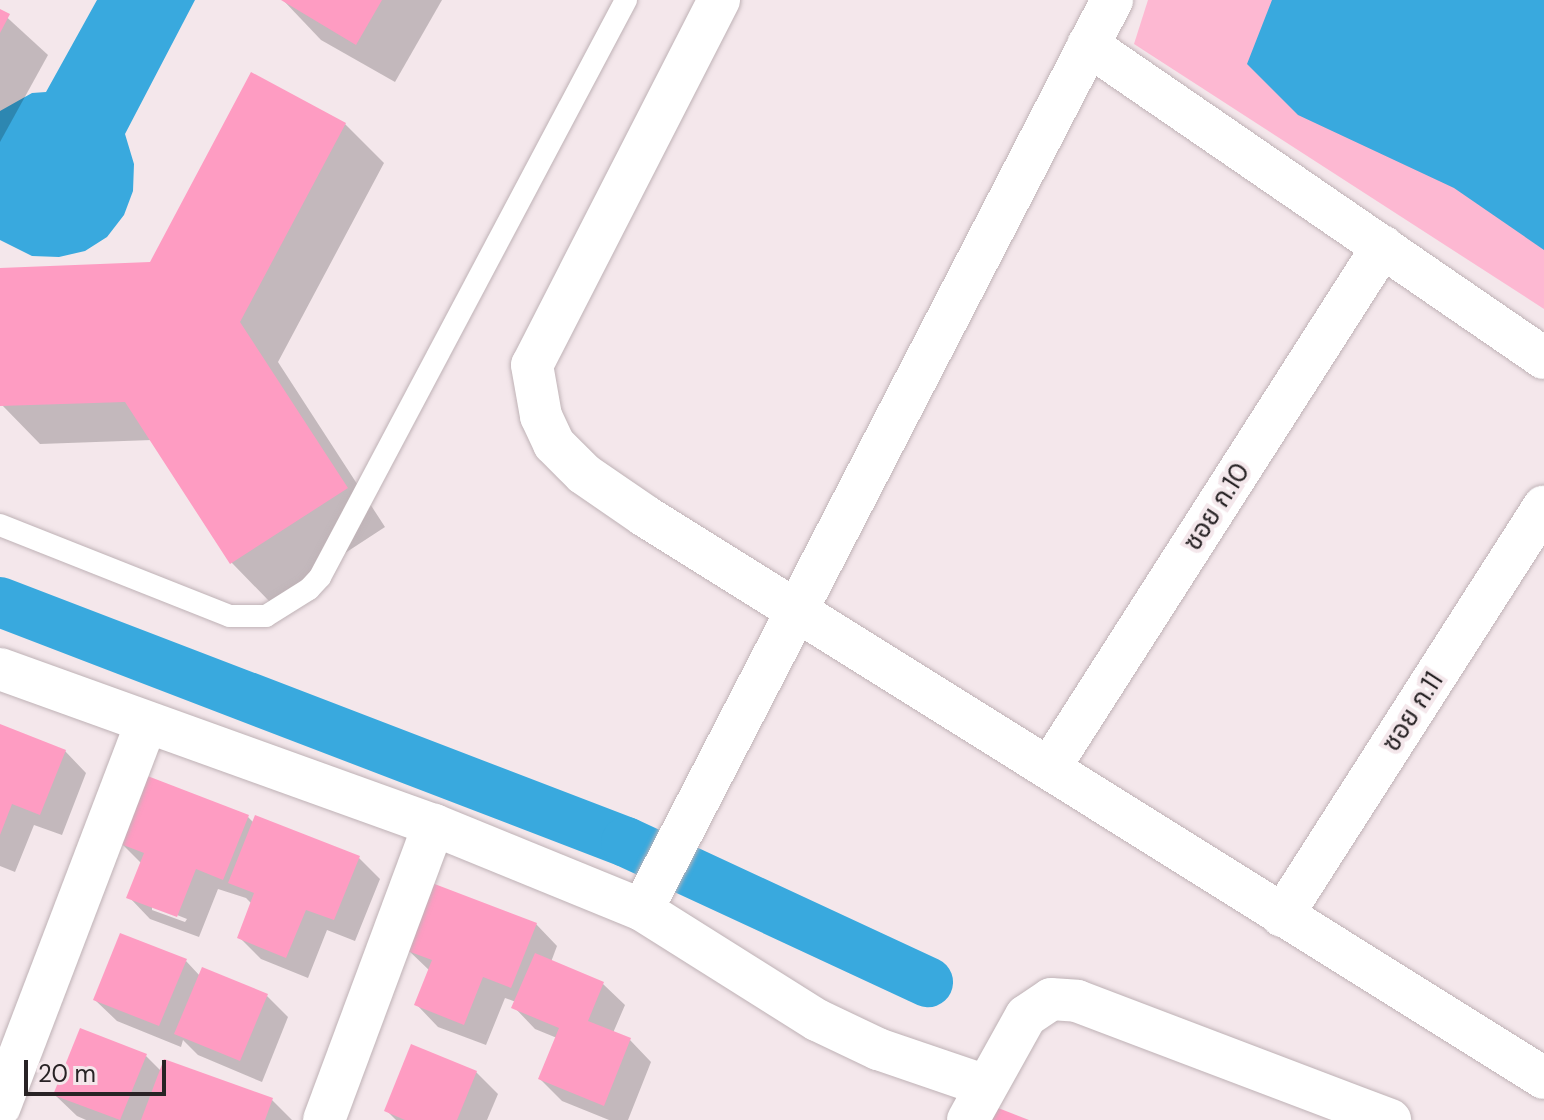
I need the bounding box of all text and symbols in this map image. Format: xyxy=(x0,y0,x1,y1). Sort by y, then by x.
street label: ซอย ก.10 xyxy=(1177,457,1257,557)
street label: ซอย ก.11 xyxy=(1376,667,1450,757)
scale bar xyxy=(28,1044,170,1094)
text: 20 m xyxy=(38,1058,96,1089)

